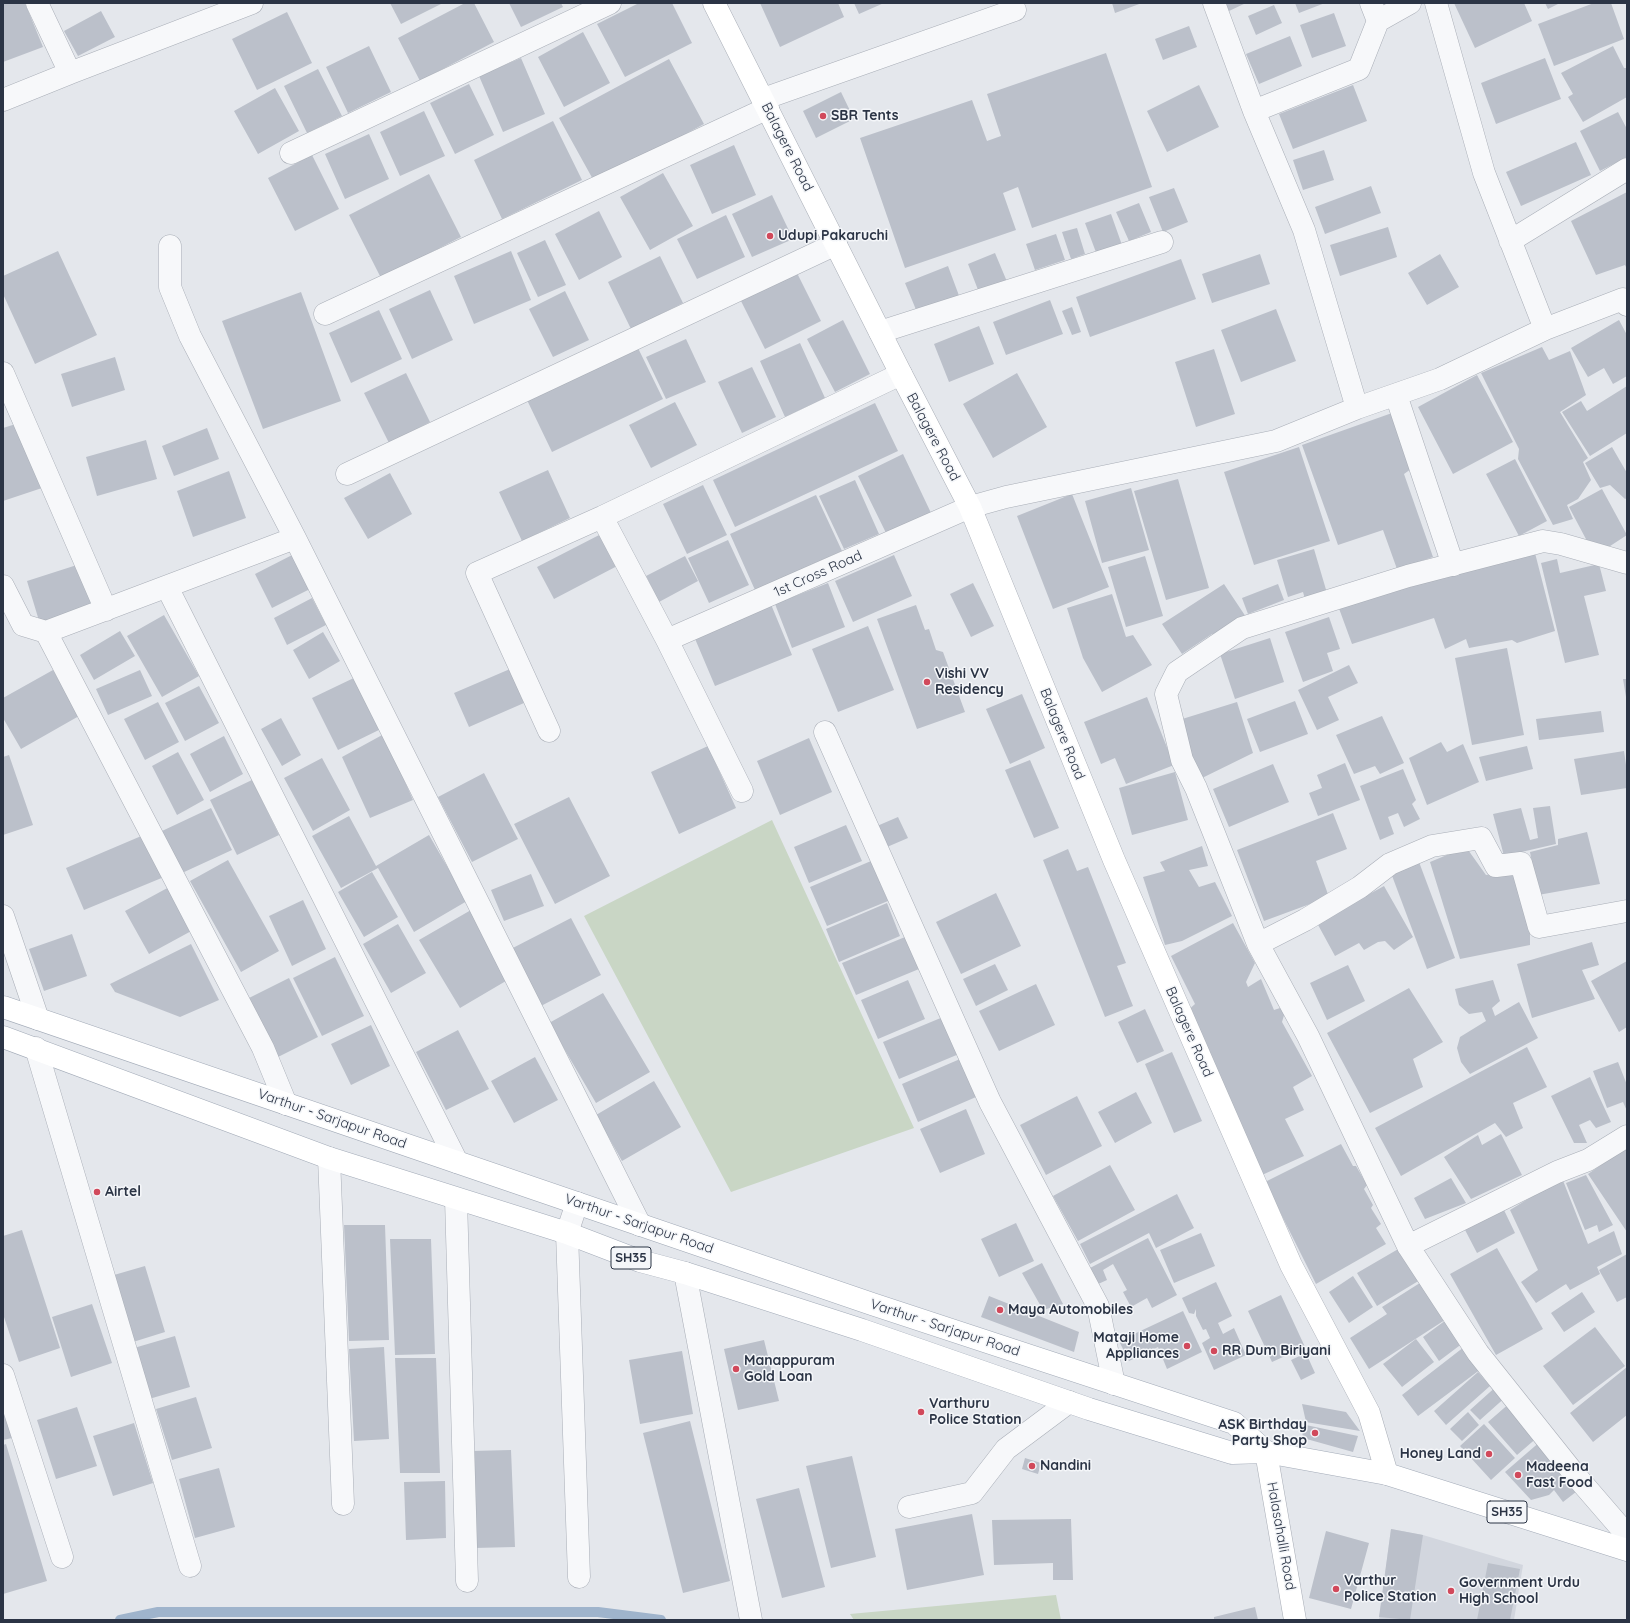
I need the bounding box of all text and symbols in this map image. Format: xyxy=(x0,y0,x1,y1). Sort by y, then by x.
street label: Balagere Road xyxy=(757,100,817,194)
place label: SBR Tents xyxy=(831,108,899,124)
marker: SBR Tents xyxy=(818,111,828,121)
place label: Udupi Pakaruchi xyxy=(778,228,888,244)
marker: Udupi Pakaruchi xyxy=(765,231,775,241)
street label: Balagere Road xyxy=(903,390,963,484)
street label: 1st Cross Road xyxy=(771,547,865,601)
place label: Vishi VV Residency xyxy=(935,666,1004,698)
marker: Vishi VV Residency xyxy=(922,677,932,687)
street label: Balagere Road xyxy=(1036,686,1088,782)
street label: Balagere Road xyxy=(1162,984,1216,1080)
street label: Varthur - Sarjapur Road xyxy=(255,1086,409,1152)
place label: Airtel xyxy=(105,1184,141,1200)
marker: Airtel xyxy=(92,1187,102,1197)
street label: Varthur - Sarjapur Road xyxy=(562,1191,716,1257)
road number: SH35 xyxy=(611,1247,651,1269)
street label: Varthur - Sarjapur Road xyxy=(868,1296,1022,1360)
place label: Maya Automobiles xyxy=(1008,1302,1133,1318)
marker: Maya Automobiles xyxy=(995,1305,1005,1315)
place label: Mataji Home Appliances xyxy=(1093,1330,1179,1362)
marker: Mataji Home Appliances xyxy=(1182,1341,1192,1351)
place label: RR Dum Biriyani xyxy=(1222,1343,1331,1359)
marker: RR Dum Biriyani xyxy=(1209,1346,1219,1356)
place label: Manappuram Gold Loan xyxy=(744,1353,835,1386)
marker: Manappuram Gold Loan xyxy=(731,1364,741,1374)
place label: Varthuru Police Station xyxy=(929,1396,1022,1428)
marker: Varthuru Police Station xyxy=(916,1407,926,1417)
place label: ASK Birthday Party Shop xyxy=(1218,1417,1307,1450)
marker: ASK Birthday Party Shop xyxy=(1310,1428,1320,1438)
place label: Honey Land xyxy=(1400,1446,1481,1462)
marker: Honey Land xyxy=(1484,1449,1494,1459)
place label: Nandini xyxy=(1040,1458,1091,1474)
place label: Madeena Fast Food xyxy=(1526,1459,1593,1492)
marker: Nandini xyxy=(1027,1461,1037,1471)
marker: Madeena Fast Food xyxy=(1513,1470,1523,1480)
street label: Halasahalli Road xyxy=(1263,1480,1299,1592)
road number: SH35 xyxy=(1487,1501,1527,1523)
place label: Varthur Police Station xyxy=(1344,1573,1437,1606)
place label: Government Urdu High School xyxy=(1459,1575,1580,1608)
marker: Varthur Police Station xyxy=(1331,1584,1341,1594)
marker: Government Urdu High School xyxy=(1446,1586,1456,1596)

